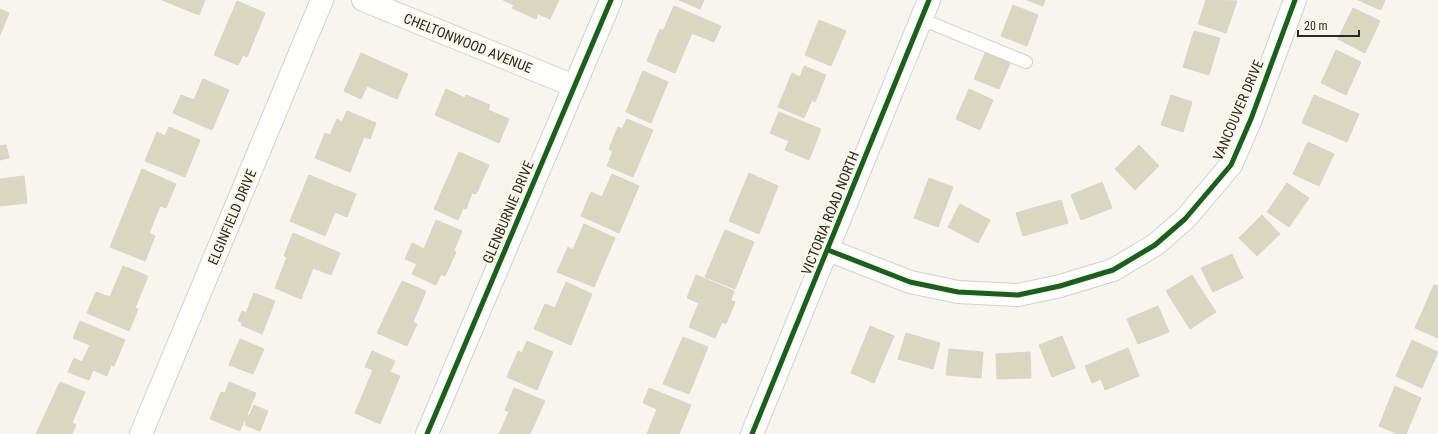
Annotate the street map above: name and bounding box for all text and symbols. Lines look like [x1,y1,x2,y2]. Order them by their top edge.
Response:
street label: CHELTONWOOD AVENUE [401,10,535,76]
scale bar [1298,12,1359,38]
text: 20 m [1304,19,1328,33]
street label: VANCOUVER DRIVE [1210,57,1266,163]
street label: VICTORIA ROAD NORTH [798,149,862,277]
street label: GLENBURNIE DRIVE [479,158,537,266]
street label: ELGINFIELD DRIVE [205,167,259,267]

